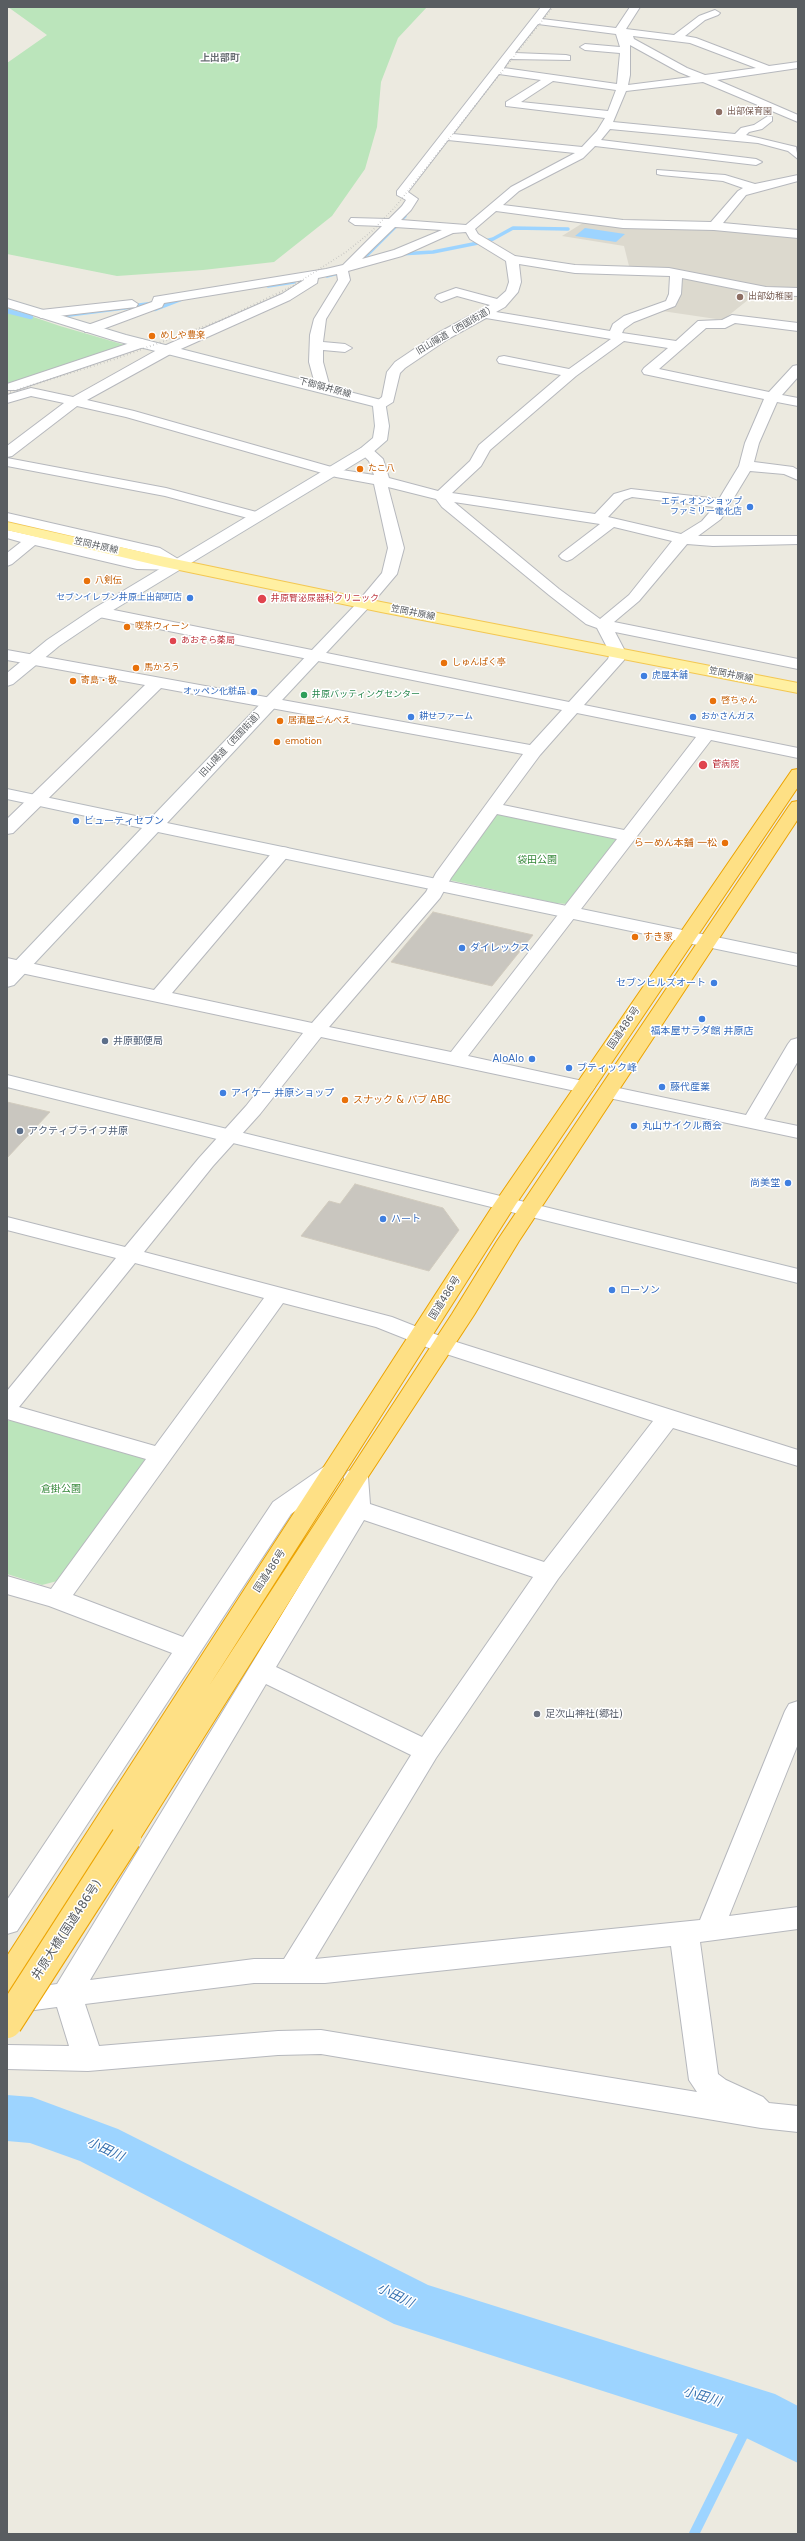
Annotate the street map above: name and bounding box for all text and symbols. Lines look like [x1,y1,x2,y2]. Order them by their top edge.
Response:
district label: 上出部町 [200,52,240,64]
marker: 出部保育園 [714,107,724,117]
place label: 出部保育園 [727,107,772,117]
marker: 出部幼稚園 [735,292,745,302]
place label: 出部幼稚園 [748,292,793,302]
street label: 旧山陽道（西国街道） [414,303,498,357]
marker: めしや豊楽 [147,331,157,341]
place label: めしや豊楽 [160,331,205,341]
street label: 下御領井原線 [298,376,352,400]
marker: たこ八 [355,464,365,474]
place label: たこ八 [368,464,395,474]
place label: エディオンショップ ファミリー電化店 [661,497,742,518]
marker: エディオンショップ ファミリー電化店 [745,502,755,512]
street label: 笠岡井原線 [73,536,119,556]
marker: 八剣伝 [82,576,92,586]
place label: 八剣伝 [95,576,122,586]
place label: セブンイレブン井原上出部町店 [56,593,182,603]
marker: セブンイレブン井原上出部町店 [185,593,195,603]
marker: 井原腎泌尿器科クリニック [256,593,268,605]
place label: 井原腎泌尿器科クリニック [271,594,379,604]
street label: 笠岡井原線 [390,603,436,623]
marker: 喫茶ウィーン [122,622,132,632]
place label: 喫茶ウィーン [135,622,189,632]
marker: あおぞら薬局 [168,636,178,646]
place label: あおぞら薬局 [181,636,235,646]
marker: しゅんぱく亭 [439,658,449,668]
place label: しゅんぱく亭 [452,658,506,668]
marker: 馬かろう [131,663,141,673]
place label: 馬かろう [144,663,180,673]
street label: 笠岡井原線 [708,665,754,685]
marker: 虎屋本舗 [639,671,649,681]
place label: 虎屋本舗 [652,671,688,681]
marker: 寄島・敬 [68,676,78,686]
place label: 寄島・敬 [81,676,117,686]
place label: オッペン化粧品 [183,687,246,697]
marker: オッペン化粧品 [249,687,259,697]
marker: 井原バッティングセンター [299,690,309,700]
place label: 井原バッティングセンター [312,690,420,700]
marker: 啓ちゃん [708,696,718,706]
place label: 啓ちゃん [721,696,757,706]
street label: 旧山陽道（西国街道） [197,706,267,780]
marker: 耕せファーム [406,712,416,722]
place label: 耕せファーム [419,712,473,722]
marker: おかさんガス [688,712,698,722]
place label: おかさんガス [701,712,755,722]
marker: 居酒屋ごんべえ [275,716,285,726]
place label: 居酒屋ごんべえ [288,716,351,726]
marker: emotion [272,737,282,747]
place label: emotion [285,737,322,747]
marker: 菅病院 [697,759,709,771]
place label: 菅病院 [712,760,739,770]
place label: ビューティセブン [84,815,164,827]
marker: ビューティセブン [71,816,81,826]
place label: らーめん本舗 一松 [634,837,717,849]
marker: らーめん本舗 一松 [720,838,730,848]
park label: 袋田公園 [517,854,557,866]
place label: すき家 [643,931,673,943]
marker: すき家 [630,932,640,942]
place label: ダイレックス [470,942,530,954]
marker: ダイレックス [457,943,467,953]
place label: セブンヒルズオート [616,977,706,989]
marker: セブンヒルズオート [709,978,719,988]
street label: 国道486号 [605,1004,643,1052]
marker: 福本屋サラダ館 井原店 [697,1014,707,1024]
place label: 福本屋サラダ館 井原店 [650,1025,754,1037]
place label: 井原郵便局 [113,1035,163,1047]
marker: 井原郵便局 [100,1036,110,1046]
place label: AloAlo [493,1053,524,1065]
marker: AloAlo [527,1054,537,1064]
place label: ブティック峰 [577,1062,637,1074]
marker: ブティック峰 [564,1063,574,1073]
place label: 藤代産業 [670,1081,710,1093]
marker: 藤代産業 [657,1082,667,1092]
place label: アイケー 井原ショップ [231,1087,334,1099]
marker: アイケー 井原ショップ [218,1088,228,1098]
place label: スナック & パブ ABC [353,1094,451,1106]
marker: スナック & パブ ABC [340,1095,350,1105]
place label: 丸山サイクル商会 [642,1120,722,1132]
marker: 丸山サイクル商会 [629,1121,639,1131]
place label: アクティブライフ井原 [28,1125,128,1137]
marker: アクティブライフ井原 [15,1126,25,1136]
place label: 尚美堂 [750,1177,780,1189]
marker: 尚美堂 [783,1178,793,1188]
place label: ハート [391,1213,421,1225]
marker: ハート [378,1214,388,1224]
street label: 国道486号 [427,1274,463,1322]
place label: ローソン [620,1284,660,1296]
marker: ローソン [607,1285,617,1295]
park label: 倉掛公園 [41,1483,81,1495]
street label: 国道486号 [252,1547,288,1595]
place label: 足次山神社(郷社) [545,1708,623,1720]
marker: 足次山神社(郷社) [532,1709,542,1719]
street label: 井原大橋(国道486号) [29,1877,105,1983]
water label: 小田川 [84,2135,126,2165]
water label: 小田川 [374,2280,416,2312]
water label: 小田川 [681,2384,723,2410]

